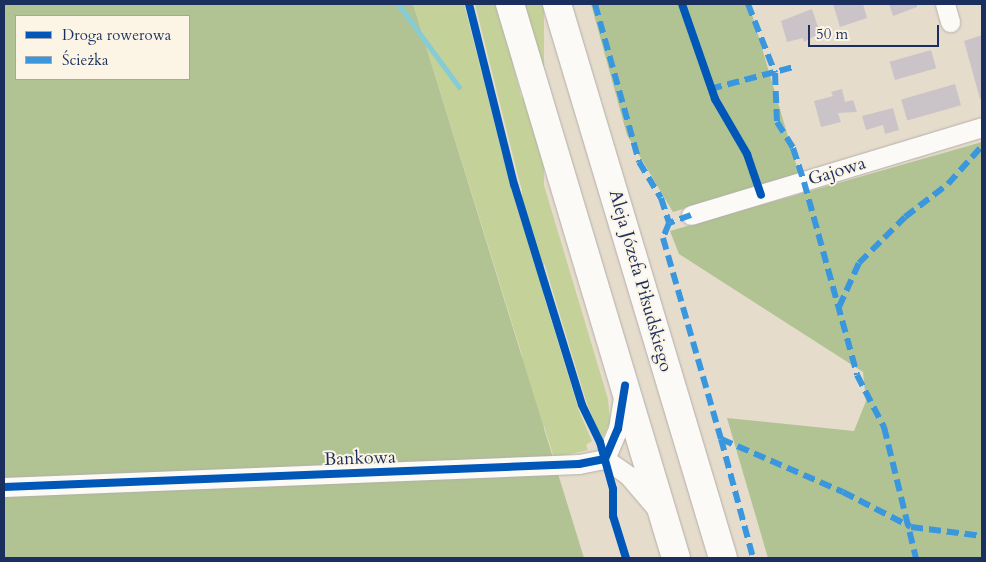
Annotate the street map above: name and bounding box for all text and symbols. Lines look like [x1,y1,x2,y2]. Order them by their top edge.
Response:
legend [15,15,190,80]
scale bar [811,15,942,47]
text: 50 m [816,24,848,44]
text: Droga rowerowa [62,25,171,45]
text: Ścieżka [62,50,109,70]
street label: Gajowa [806,153,868,191]
street label: Aleja Józefa Piłsudskiego [604,188,676,374]
street label: Bankowa [324,447,396,471]

